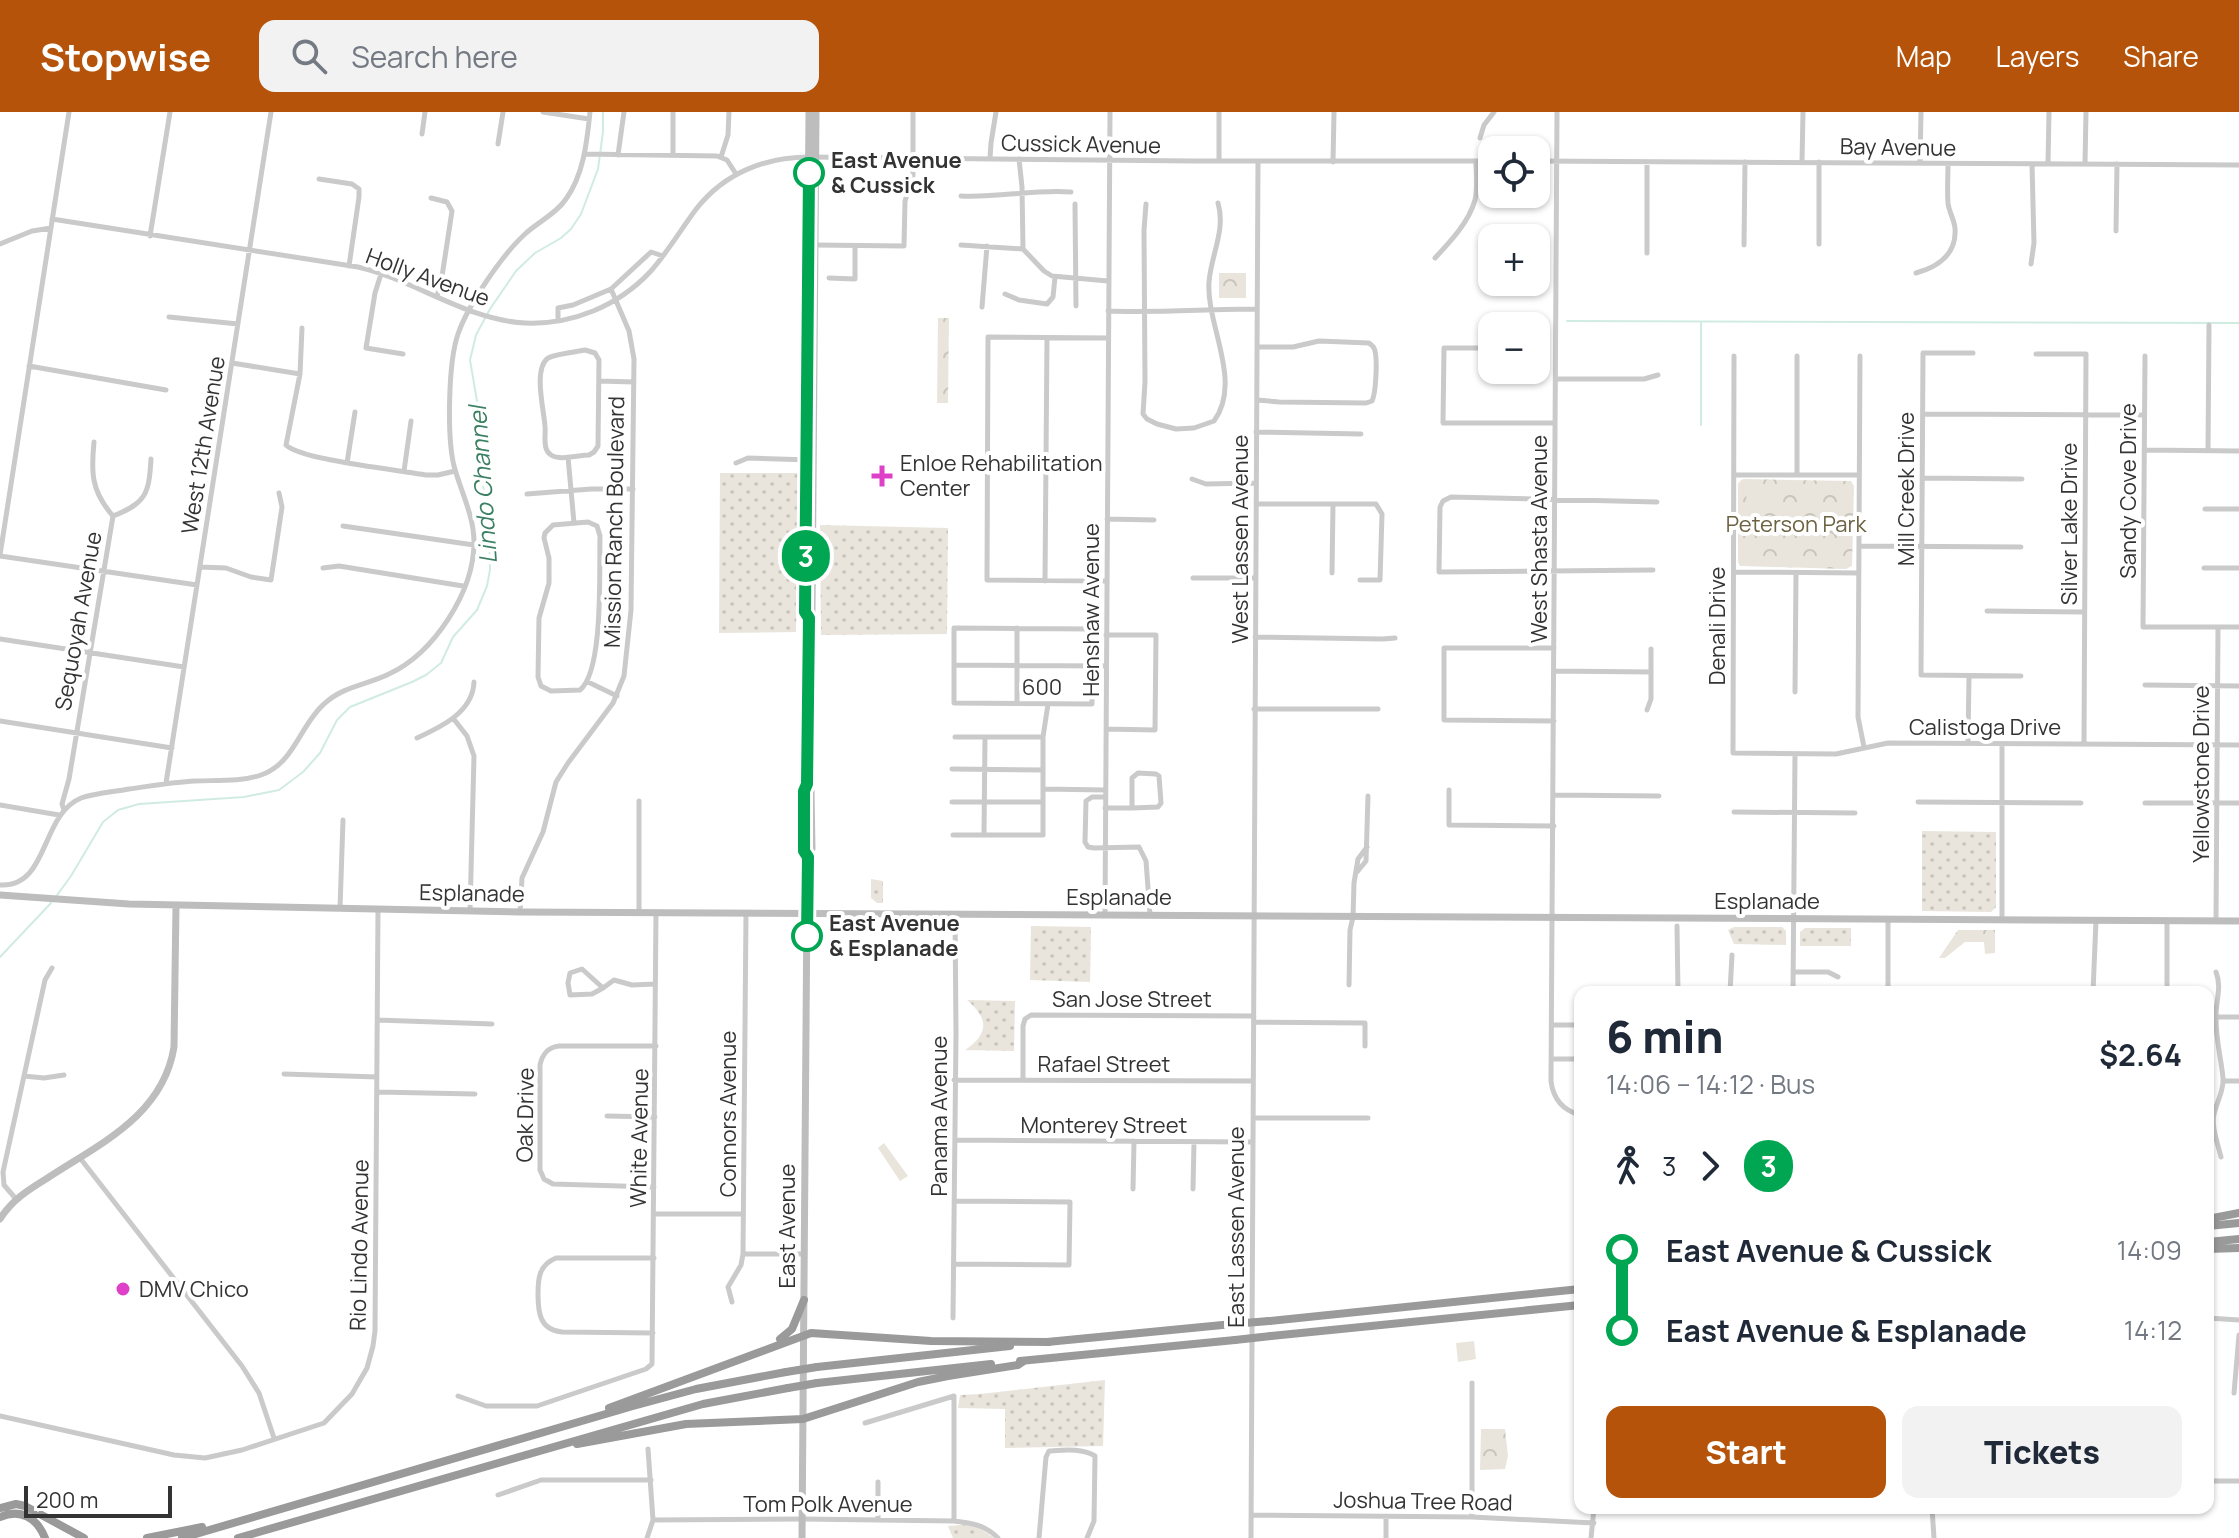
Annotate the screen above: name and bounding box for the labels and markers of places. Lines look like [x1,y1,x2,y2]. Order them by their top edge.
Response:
place label: East Avenue & Cussick [831,145,962,200]
marker: East Avenue & Cussick [794,158,824,188]
place label: Enloe Rehabilitation Center [900,448,1103,503]
marker: Enloe Rehabilitation Center [871,465,893,487]
place label: East Avenue & Esplanade [829,908,960,963]
marker: East Avenue & Esplanade [792,921,822,951]
place label: DMV Chico [139,1274,249,1304]
marker: DMV Chico [114,1280,132,1298]

